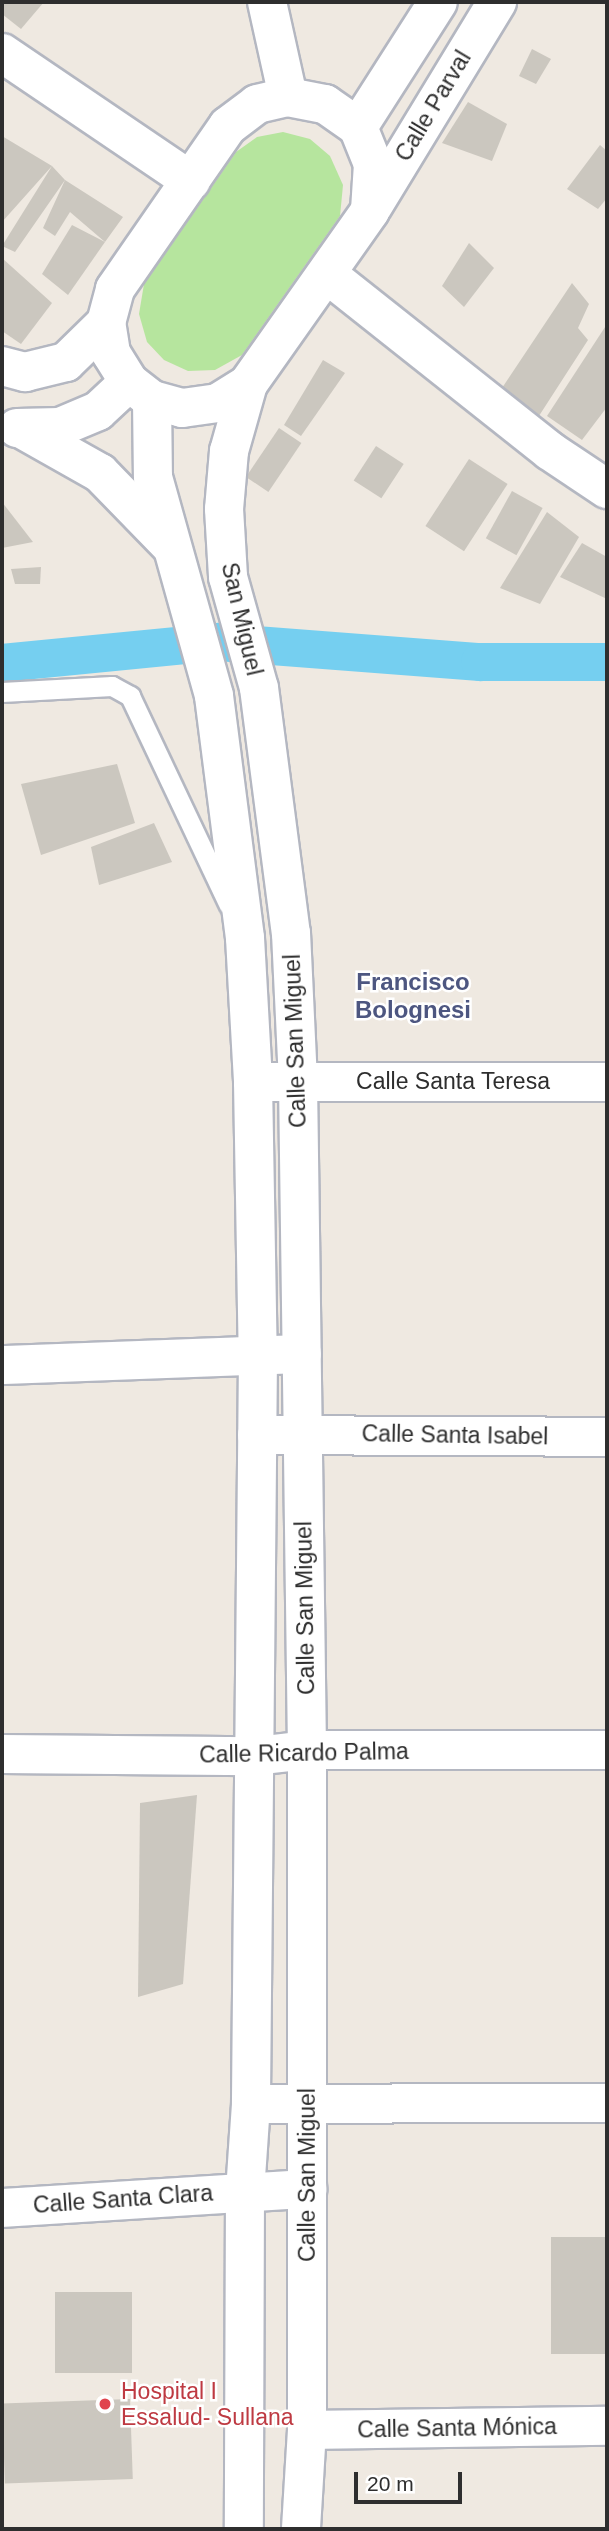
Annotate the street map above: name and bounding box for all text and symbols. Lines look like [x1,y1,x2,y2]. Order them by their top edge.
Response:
street label: Calle Parval [389,46,477,166]
street label: San Miguel [216,560,268,678]
street label: Calle San Miguel [278,954,312,1128]
district label: Francisco Bolognesi [355,968,471,1024]
street label: Calle Santa Teresa [356,1067,550,1095]
street label: Calle Santa Isabel [361,1420,549,1450]
street label: Calle San Miguel [290,1521,320,1695]
street label: Calle Ricardo Palma [199,1737,409,1769]
street label: Calle San Miguel [293,2088,321,2262]
street label: Calle Santa Clara [32,2179,214,2219]
place label: Hospital I Essalud- Sullana [121,2377,294,2431]
marker: Hospital I Essalud- Sullana [95,2394,115,2414]
street label: Calle Santa Mónica [357,2412,557,2444]
scale bar [357,2458,466,2502]
text: 20 m [367,2472,414,2495]

